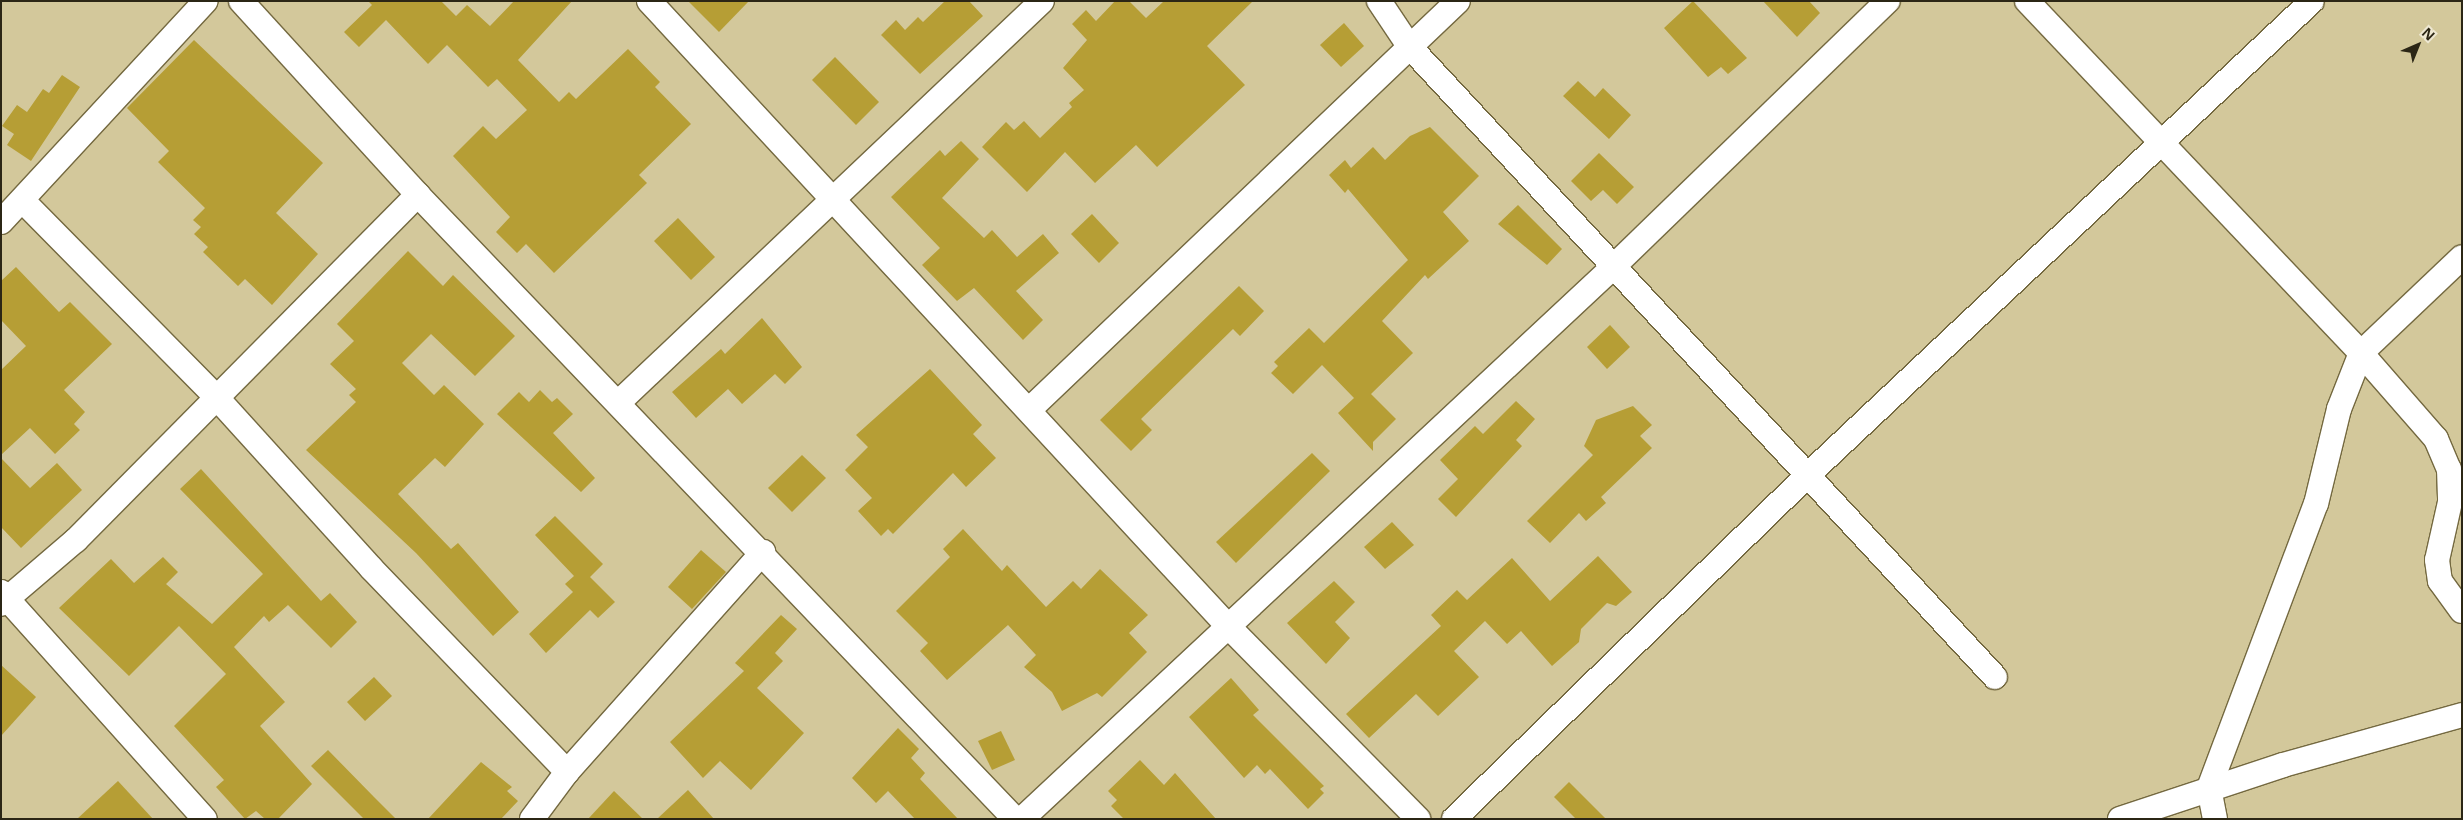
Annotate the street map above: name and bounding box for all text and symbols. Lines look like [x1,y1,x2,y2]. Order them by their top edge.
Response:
north arrow [2393,20,2443,70]
text: N [2418,23,2439,45]

